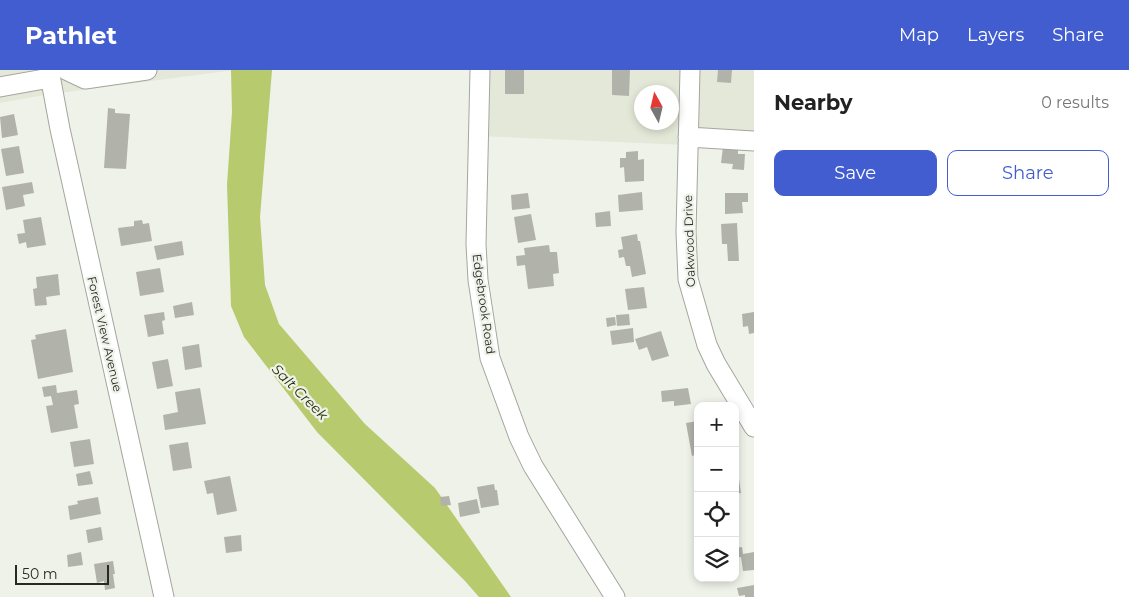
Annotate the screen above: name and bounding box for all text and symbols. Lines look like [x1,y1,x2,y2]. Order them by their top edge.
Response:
text: Pathlet [25,21,117,50]
text: Map [899,24,939,46]
text: Layers [967,24,1024,46]
text: Share [1052,24,1104,46]
north arrow [634,85,679,130]
text: Nearby [774,90,853,115]
text: 0 results [1041,93,1109,112]
button: Save [774,150,937,196]
button: Share [947,150,1109,196]
street label: Oakwood Drive [680,195,698,287]
street label: Edgebrook Road [470,253,498,355]
street label: Forest View Avenue [84,275,126,393]
water label: Salt Creek [268,360,332,424]
map controls [694,402,739,582]
button: + [694,402,739,447]
button: − [694,447,739,492]
button: locate [694,492,739,537]
button: layers [694,537,739,582]
scale bar [15,562,109,585]
text: 50 m [22,565,58,583]

